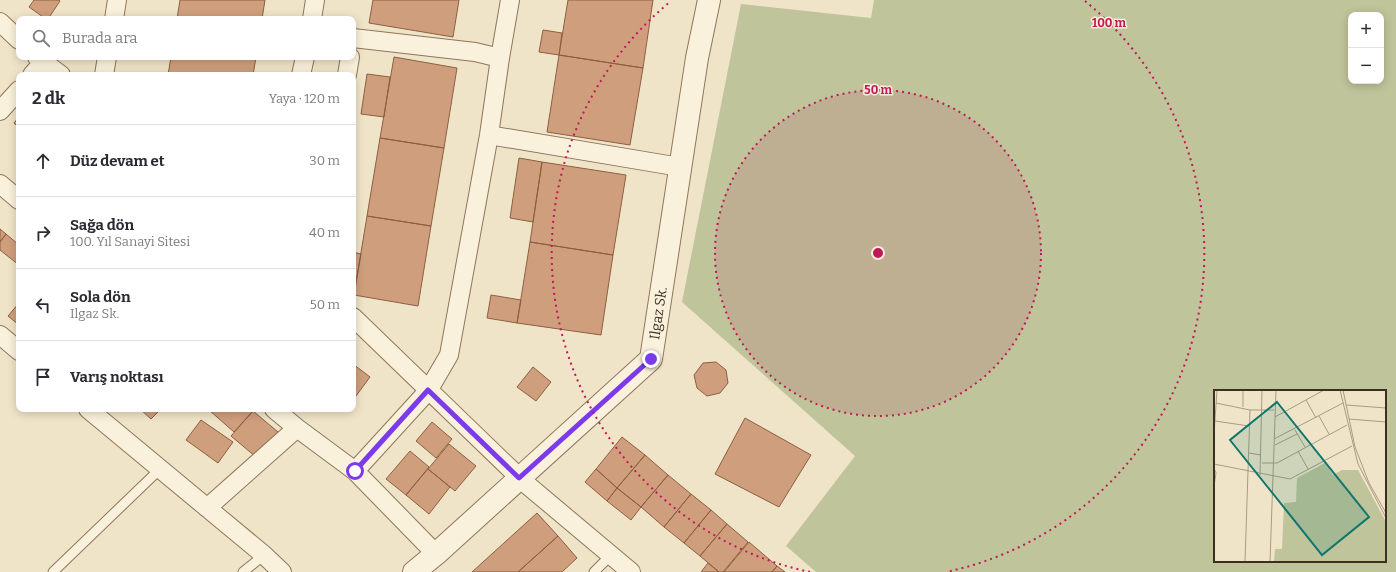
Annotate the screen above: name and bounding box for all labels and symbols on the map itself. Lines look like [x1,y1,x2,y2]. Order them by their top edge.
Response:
text: 100 m [1092,16,1127,30]
text: 50 m [864,83,892,97]
centre of rings [871,246,885,260]
street label: Ilgaz Sk. [646,286,670,341]
route end [642,350,660,368]
inset map [1214,390,1386,562]
route start [346,462,364,480]

